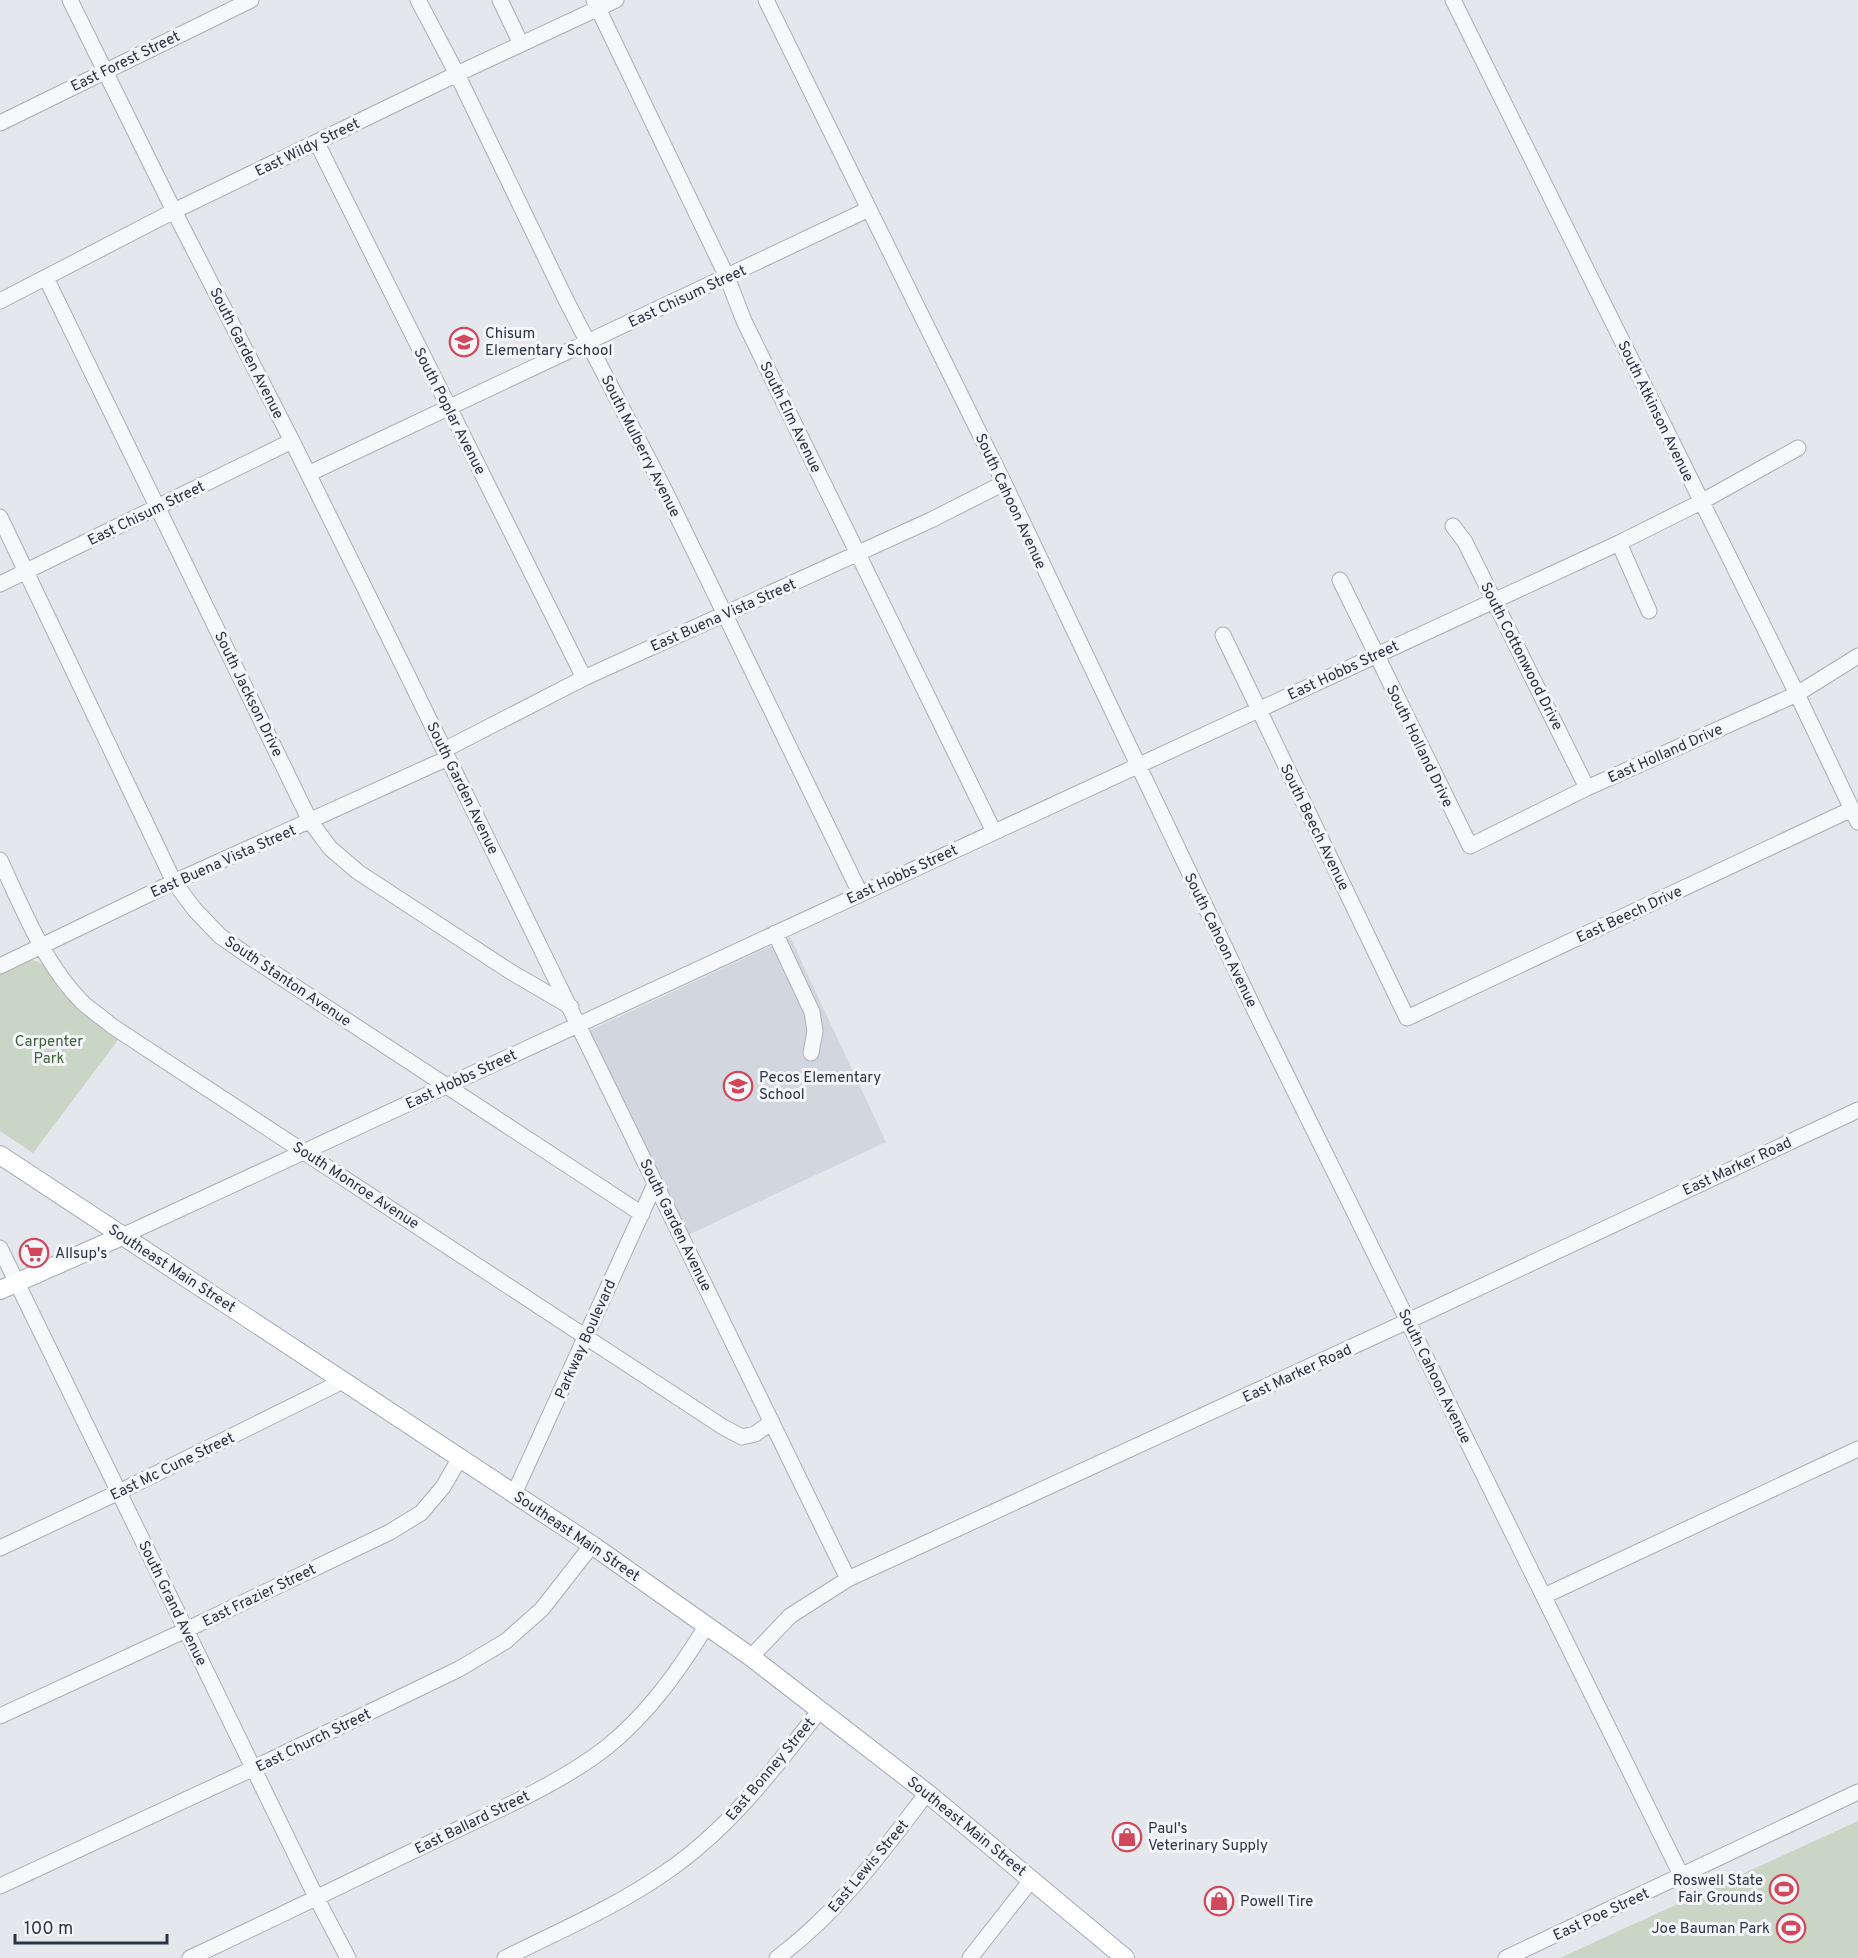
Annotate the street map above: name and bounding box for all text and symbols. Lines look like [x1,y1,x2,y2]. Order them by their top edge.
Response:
street label: East Forest Street [68,28,183,97]
street label: East Wildy Street [252,115,363,182]
street label: East Chisum Street [626,262,750,333]
street label: South Garden Avenue [204,285,287,423]
place label: Chisum Elementary School [485,325,612,361]
school or university icon: Chisum Elementary School [448,326,480,358]
street label: South Atkinson Avenue [1612,338,1697,485]
street label: South Poplar Avenue [408,345,489,478]
street label: South Elm Avenue [754,359,825,476]
street label: South Mulberry Avenue [596,372,684,521]
street label: South Cahoon Avenue [970,431,1049,573]
street label: East Chisum Street [85,478,208,551]
street label: East Buena Vista Street [648,576,799,657]
street label: South Cottonwood Drive [1475,579,1566,734]
street label: South Jackson Drive [209,629,286,760]
street label: East Hobbs Street [1285,637,1402,705]
street label: South Holland Drive [1381,682,1457,811]
street label: South Garden Avenue [421,719,502,858]
street label: East Holland Drive [1605,720,1726,788]
street label: South Beech Avenue [1275,761,1353,894]
street label: East Buena Vista Street [148,822,299,903]
street label: East Hobbs Street [844,841,961,909]
street label: South Cahoon Avenue [1179,870,1261,1011]
street label: East Beech Drive [1574,883,1686,948]
street label: South Stanton Avenue [220,933,354,1032]
park label: Carpenter Park [15,1033,83,1069]
street label: East Hobbs Street [403,1046,520,1114]
place label: Pecos Elementary School [759,1069,881,1105]
school or university icon: Pecos Elementary School [722,1070,754,1102]
street label: East Marker Road [1680,1134,1795,1201]
street label: South Monroe Avenue [288,1138,422,1234]
street label: South Garden Avenue [634,1156,715,1295]
street label: Southeast Main Street [104,1221,238,1318]
supermarket icon: Allsup's [18,1237,50,1269]
place label: Allsup's [55,1245,107,1264]
street label: Parkway Boulevard [552,1277,621,1402]
street label: South Cahoon Avenue [1393,1306,1475,1447]
street label: East Marker Road [1240,1341,1355,1408]
street label: East Mc Cune Street [107,1429,238,1506]
street label: Southeast Main Street [509,1488,643,1587]
street label: South Grand Avenue [133,1538,210,1669]
street label: East Frazier Street [200,1561,319,1632]
street label: East Church Street [253,1705,374,1777]
street label: East Bonney Street [722,1714,820,1825]
street label: Southeast Main Street [903,1773,1030,1881]
street label: East Ballard Street [412,1787,533,1859]
street label: East Lewis Street [825,1817,914,1917]
place label: Paul's Veterinary Supply [1148,1820,1268,1856]
shop icon: Paul's Veterinary Supply [1111,1821,1143,1853]
place label: Roswell State Fair Grounds [1673,1872,1763,1908]
sports icon: Roswell State Fair Grounds [1768,1873,1800,1905]
shop icon: Powell Tire [1203,1885,1235,1917]
street label: East Poe Street [1551,1885,1653,1946]
place label: Powell Tire [1240,1893,1313,1912]
scale bar [15,1907,166,1945]
sports icon: Joe Bauman Park [1775,1912,1807,1944]
text: 100 m [24,1918,73,1941]
place label: Joe Bauman Park [1651,1920,1770,1939]

